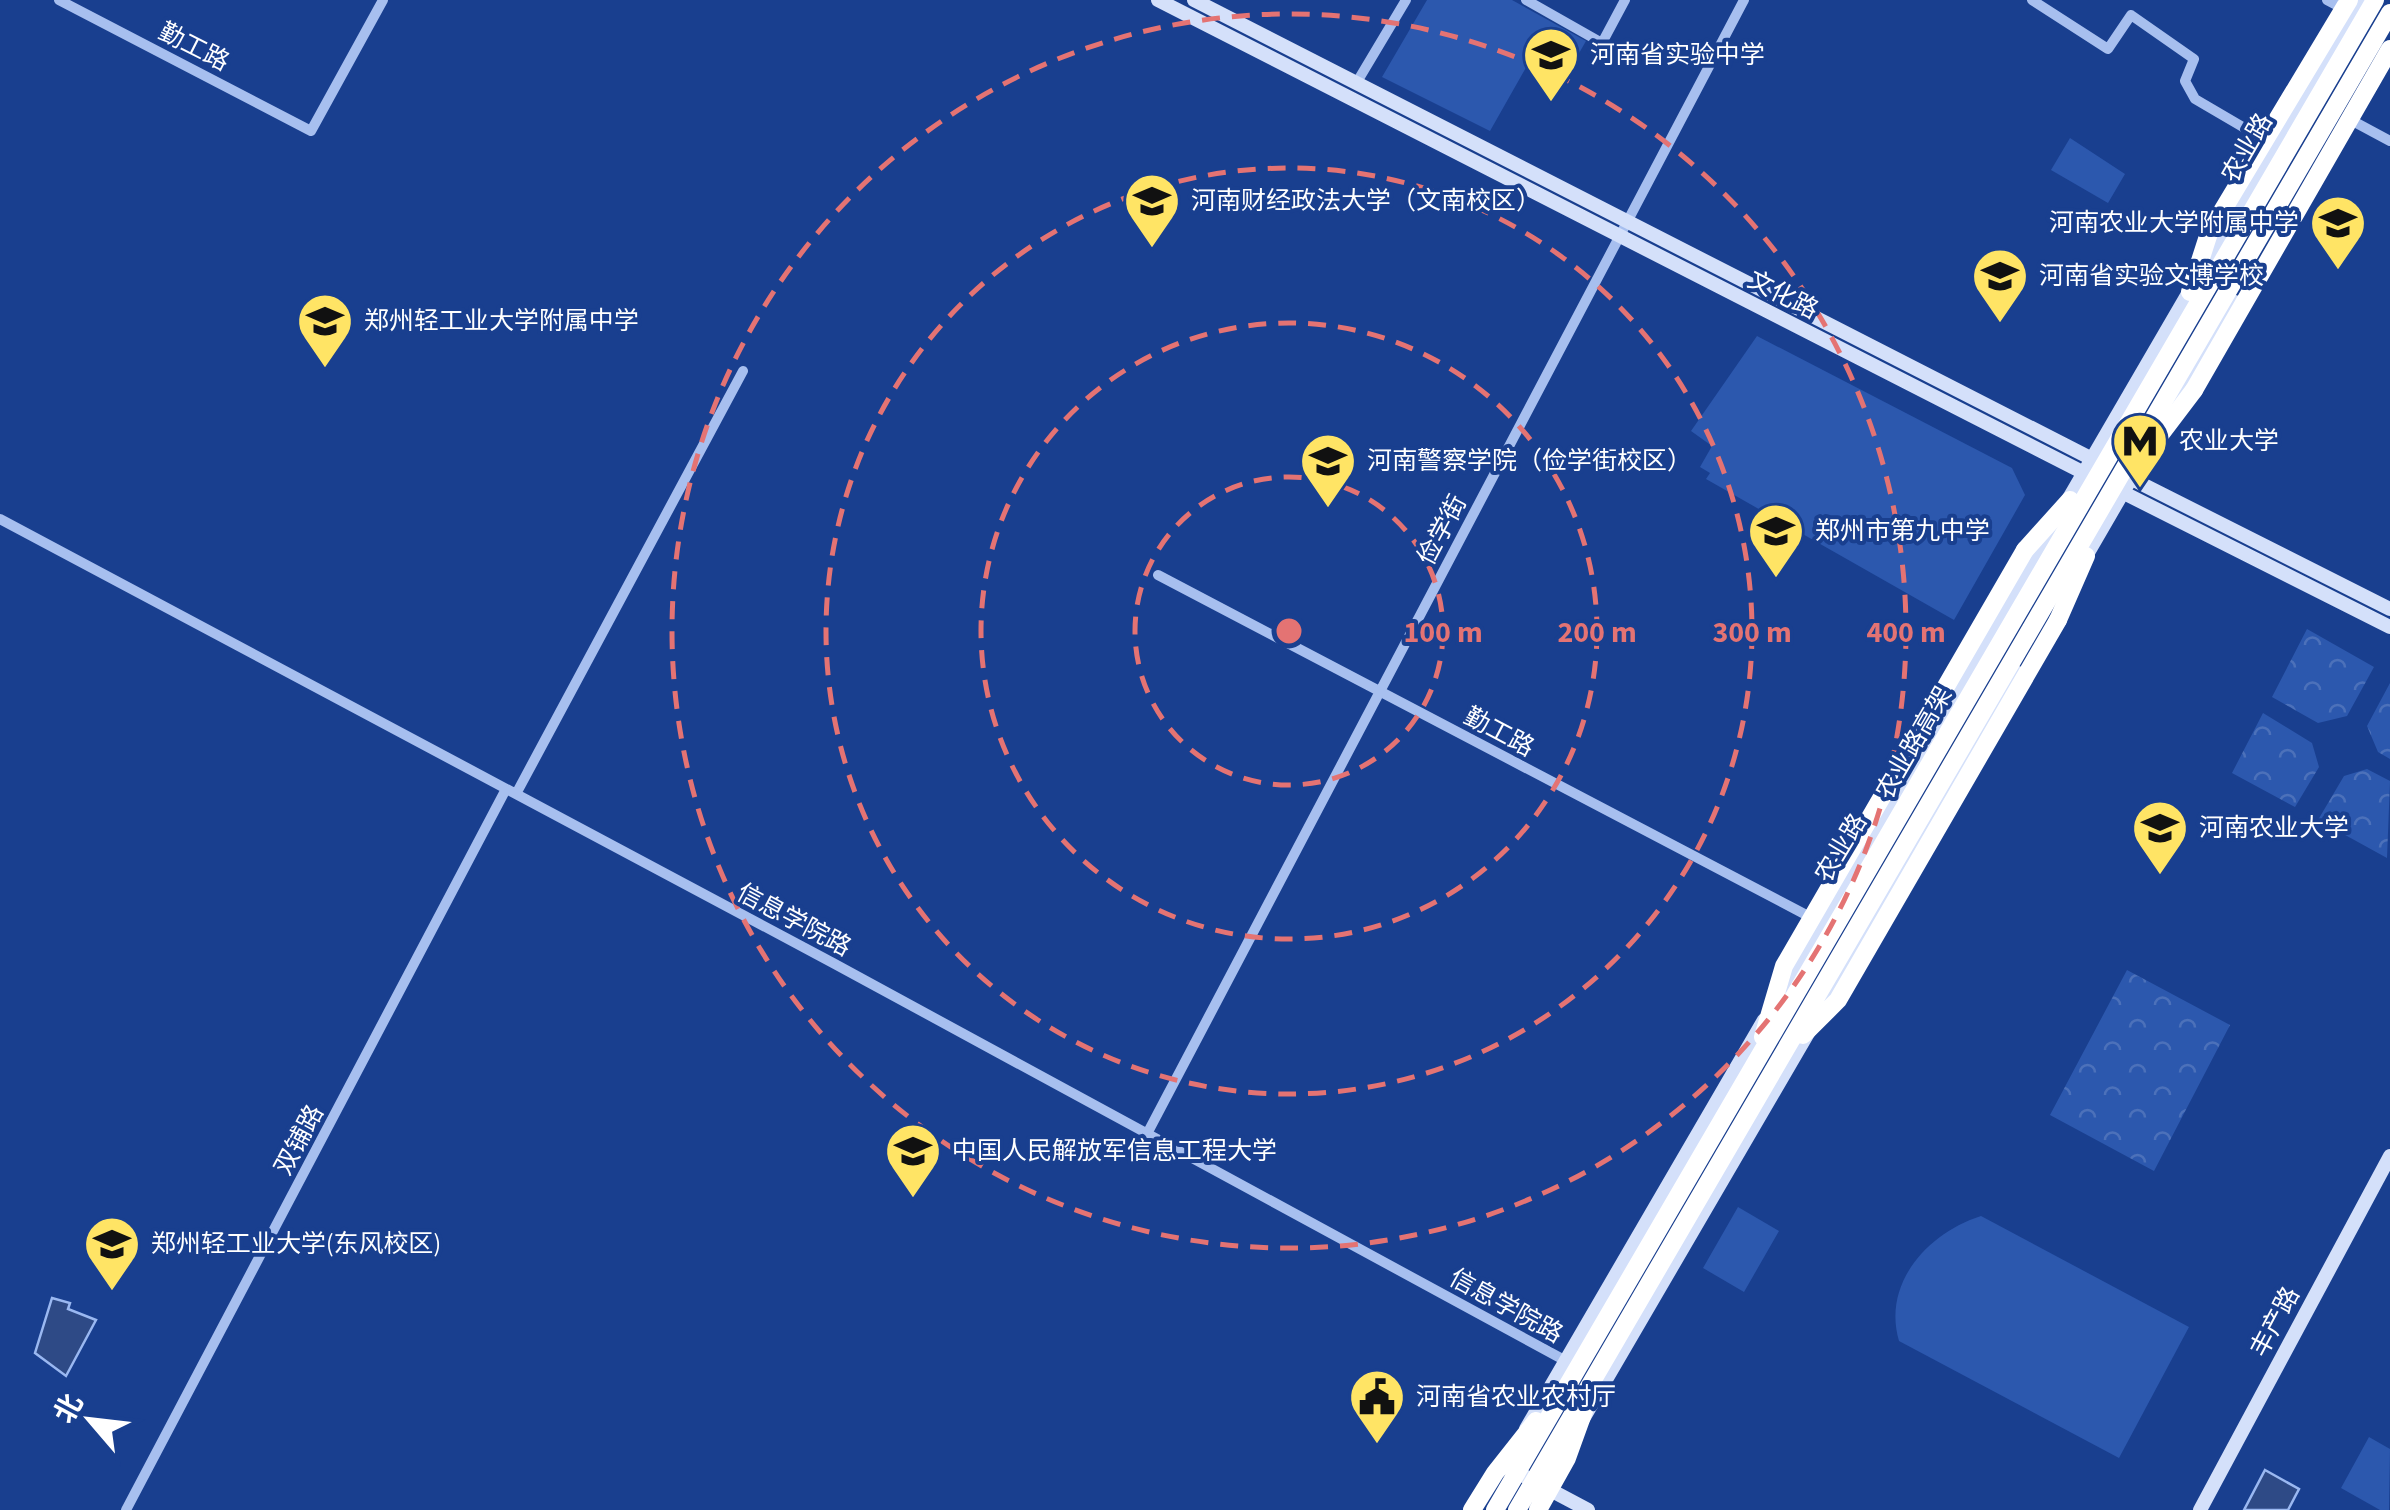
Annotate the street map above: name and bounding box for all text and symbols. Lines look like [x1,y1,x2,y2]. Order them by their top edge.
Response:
street label: 勤工路 [152,14,236,80]
school or university icon: 河南省实验中学 [1521,25,1581,104]
place label: 河南省实验中学 [1590,37,1765,73]
street label: 农业路 [2213,107,2281,189]
school or university icon: 河南财经政法大学（文南校区） [1122,171,1182,250]
place label: 河南财经政法大学（文南校区） [1191,183,1541,219]
school or university icon: 河南农业大学附属中学 [2308,193,2368,272]
place label: 河南农业大学附属中学 [2049,205,2299,241]
school or university icon: 河南省实验文博学校 [1970,246,2030,325]
place label: 河南省实验文博学校 [2039,258,2264,294]
street label: 文化路 [1741,262,1825,328]
school or university icon: 郑州轻工业大学附属中学 [295,291,355,370]
place label: 郑州轻工业大学附属中学 [364,303,639,339]
metro station icon: 农业大学 [2110,411,2170,490]
place label: 农业大学 [2179,423,2279,459]
school or university icon: 河南警察学院（俭学街校区） [1298,431,1358,510]
place label: 河南警察学院（俭学街校区） [1367,443,1692,479]
street label: 俭学街 [1408,488,1476,572]
school or university icon: 郑州市第九中学 [1746,501,1806,580]
place label: 郑州市第九中学 [1815,513,1990,549]
text: 100 m [1403,611,1483,654]
text: 200 m [1557,611,1637,654]
text: 300 m [1712,611,1792,654]
text: 400 m [1866,611,1946,654]
centre of rings [1271,613,1307,649]
street label: 农业路高架 [1867,680,1961,806]
street label: 勤工路 [1457,698,1541,766]
school or university icon: 河南农业大学 [2130,798,2190,877]
street label: 农业路 [1806,807,1876,889]
place label: 河南农业大学 [2199,810,2349,846]
street label: 信息学院路 [730,875,858,965]
street label: 双铺路 [265,1098,333,1182]
school or university icon: 中国人民解放军信息工程大学 [883,1121,943,1200]
place label: 中国人民解放军信息工程大学 [952,1133,1277,1169]
school or university icon: 郑州轻工业大学(东风校区) [82,1214,142,1293]
place label: 郑州轻工业大学(东风校区) [151,1226,441,1262]
street label: 信息学院路 [1443,1260,1569,1352]
street label: 丰产路 [2241,1280,2309,1364]
public building icon: 河南省农业农村厅 [1347,1367,1407,1446]
north arrow [40,1370,140,1470]
place label: 河南省农业农村厅 [1416,1379,1616,1415]
text: 北 [45,1387,93,1430]

